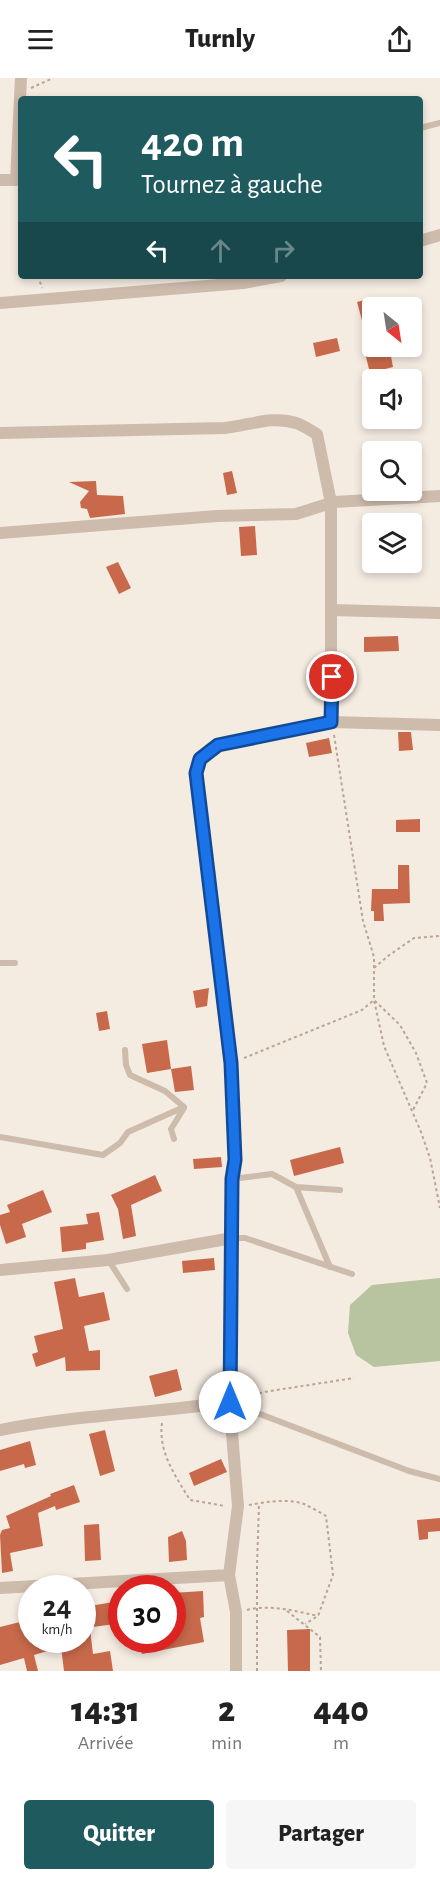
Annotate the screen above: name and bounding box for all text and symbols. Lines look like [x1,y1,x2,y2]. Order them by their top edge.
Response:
icon: menu [24,23,57,56]
icon: share [383,23,416,56]
text: Turnly [185,25,255,52]
icon: left [42,120,120,198]
text: 420 m [141,122,244,164]
text: Tournez à gauche [141,171,323,198]
icon: left [141,234,174,267]
icon: ahead [204,234,237,267]
icon: right [267,234,300,267]
north arrow [362,297,422,357]
map controls [362,297,422,573]
button: sound [362,369,422,429]
button: search [362,441,422,501]
button: layers [362,513,422,573]
pin [306,651,357,702]
icon: arrive [315,660,348,693]
position arrow [198,1370,262,1434]
speed limit sign: 30 [108,1575,186,1653]
text: 24 [42,1592,72,1622]
text: km/h [42,1622,72,1637]
text: 14:31 [71,1692,140,1728]
text: 2 [218,1692,235,1728]
text: 440 [313,1692,369,1728]
text: Arrivée [78,1733,133,1753]
text: min [211,1733,242,1753]
text: m [333,1733,349,1753]
button: Quitter [24,1800,214,1869]
button: Partager [226,1800,416,1869]

